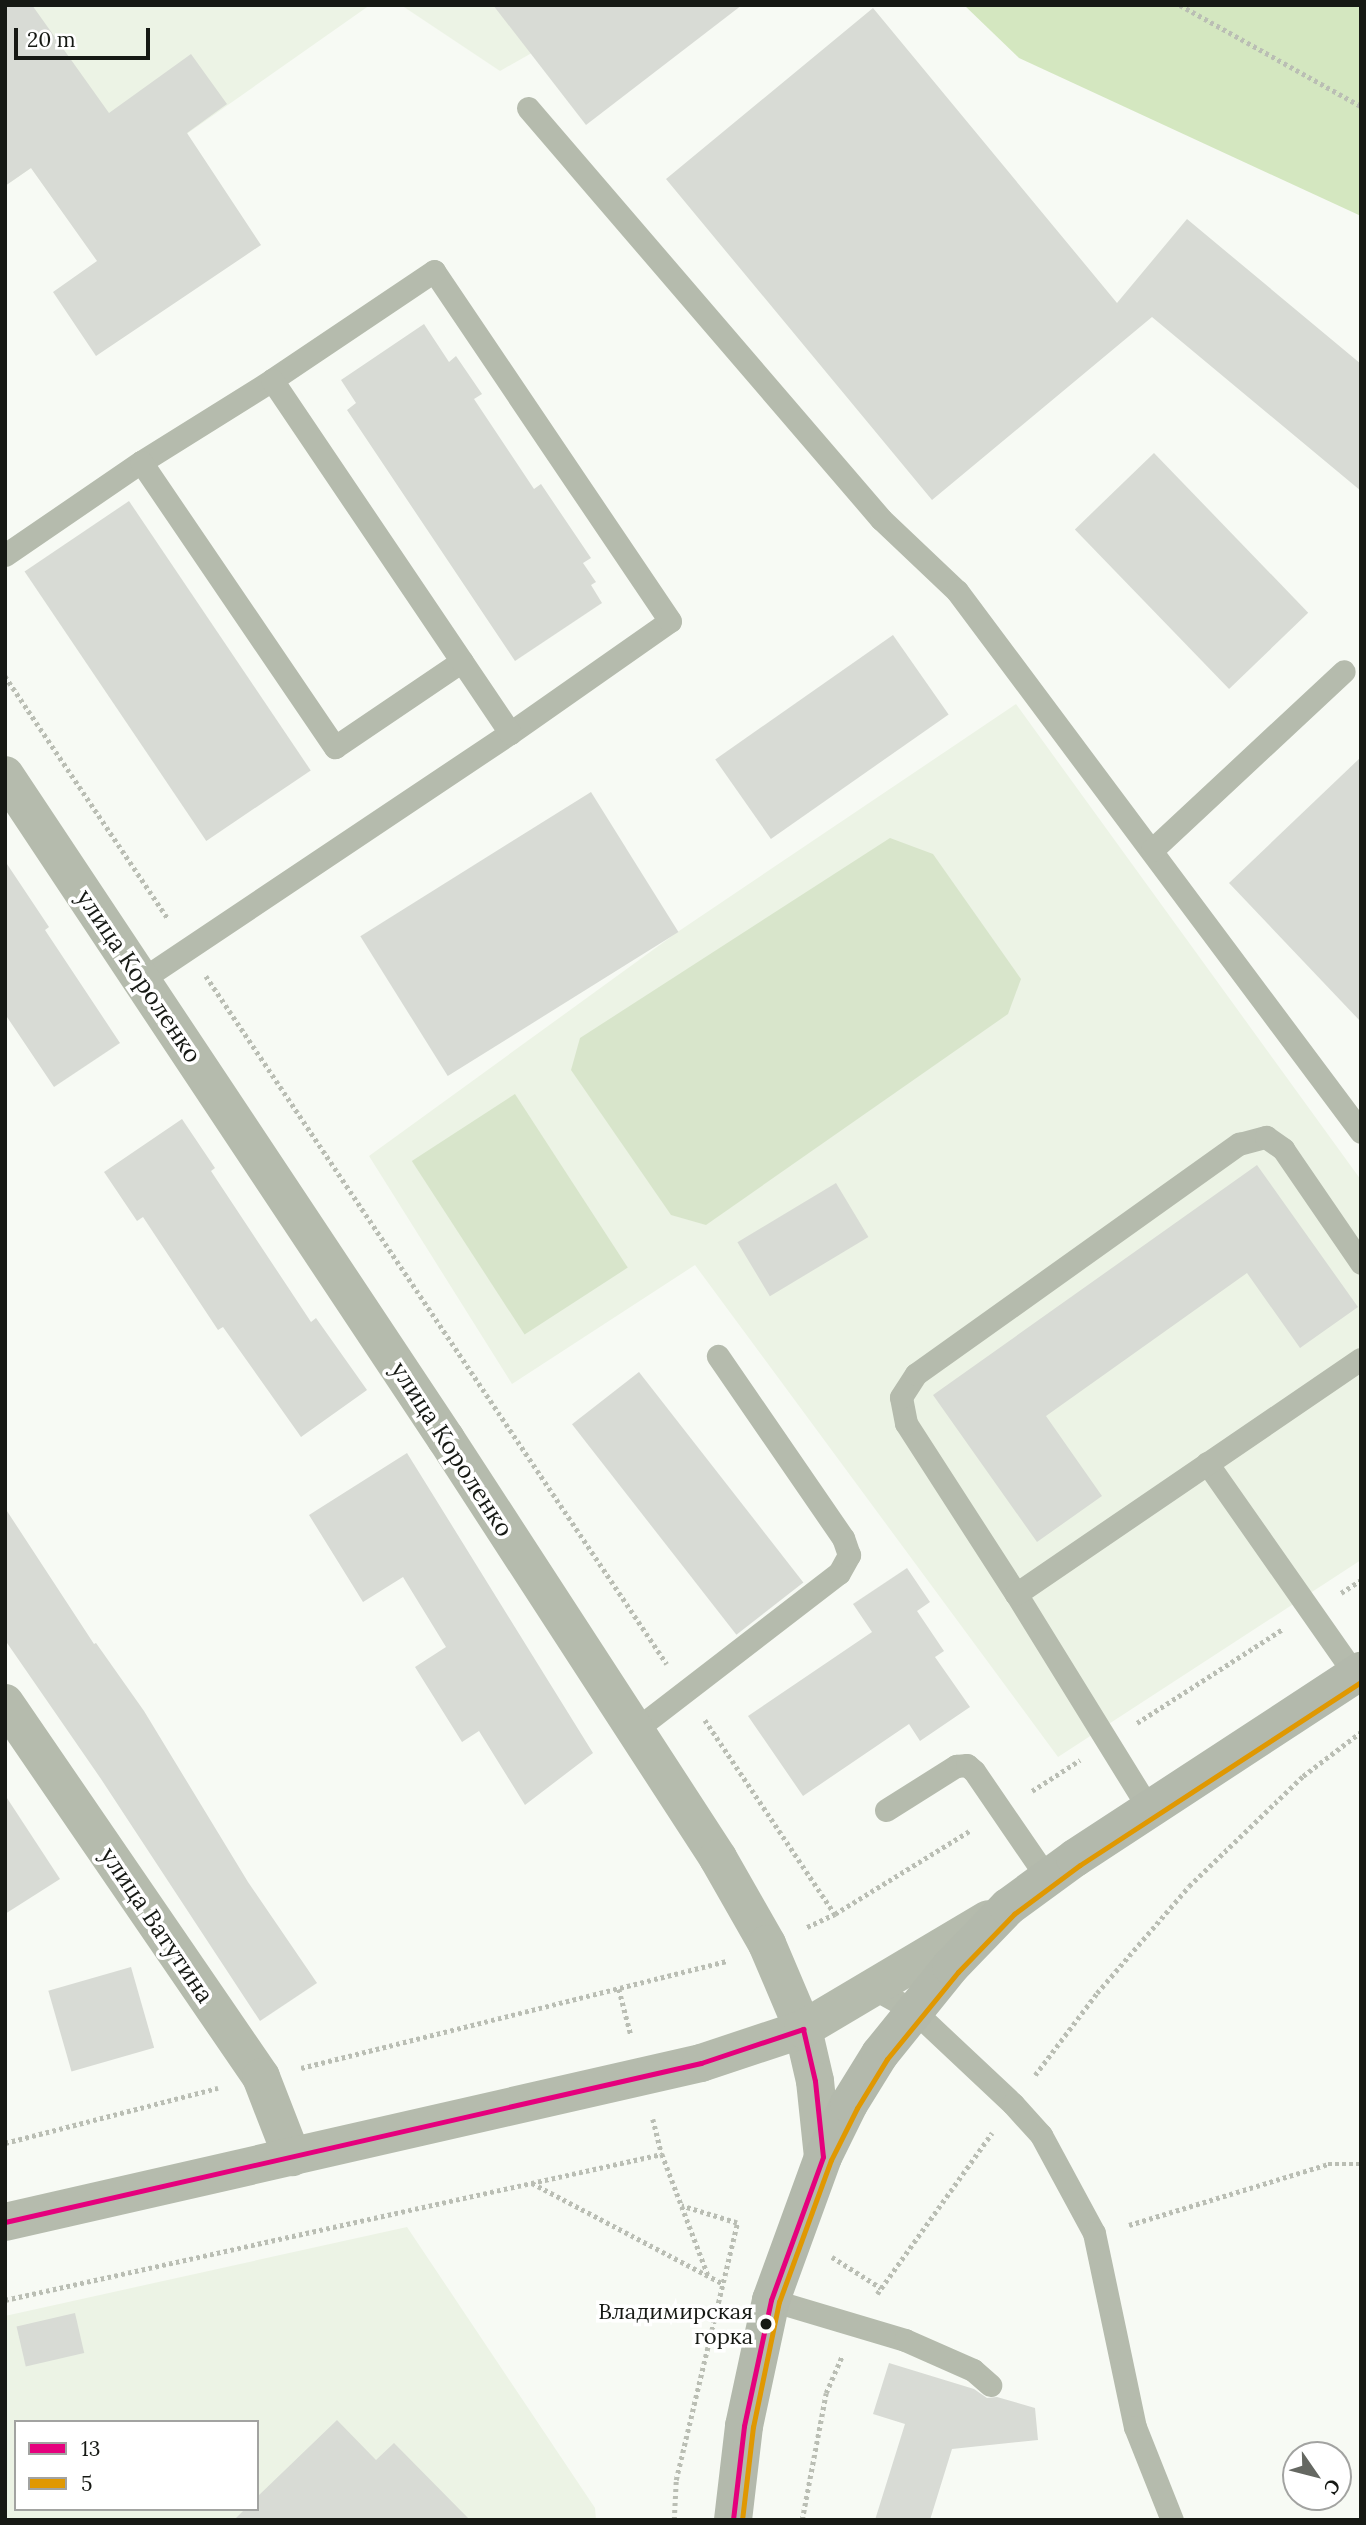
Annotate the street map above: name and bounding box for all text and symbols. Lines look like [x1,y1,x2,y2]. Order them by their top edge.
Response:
scale bar [18,14,154,58]
text: 20 m [27,26,76,53]
street label: улица Короленко [70,884,208,1068]
street label: улица Короленко [385,1356,519,1542]
street label: улица Ватутина [94,1842,220,2008]
place label: Владимирская горка [598,2298,753,2350]
marker: Владимирская горка [759,2317,773,2331]
legend [14,2420,259,2511]
text: 13 [81,2435,100,2462]
north arrow [1282,2441,1352,2511]
text: 5 [81,2470,92,2497]
text: С [1319,2475,1346,2499]

